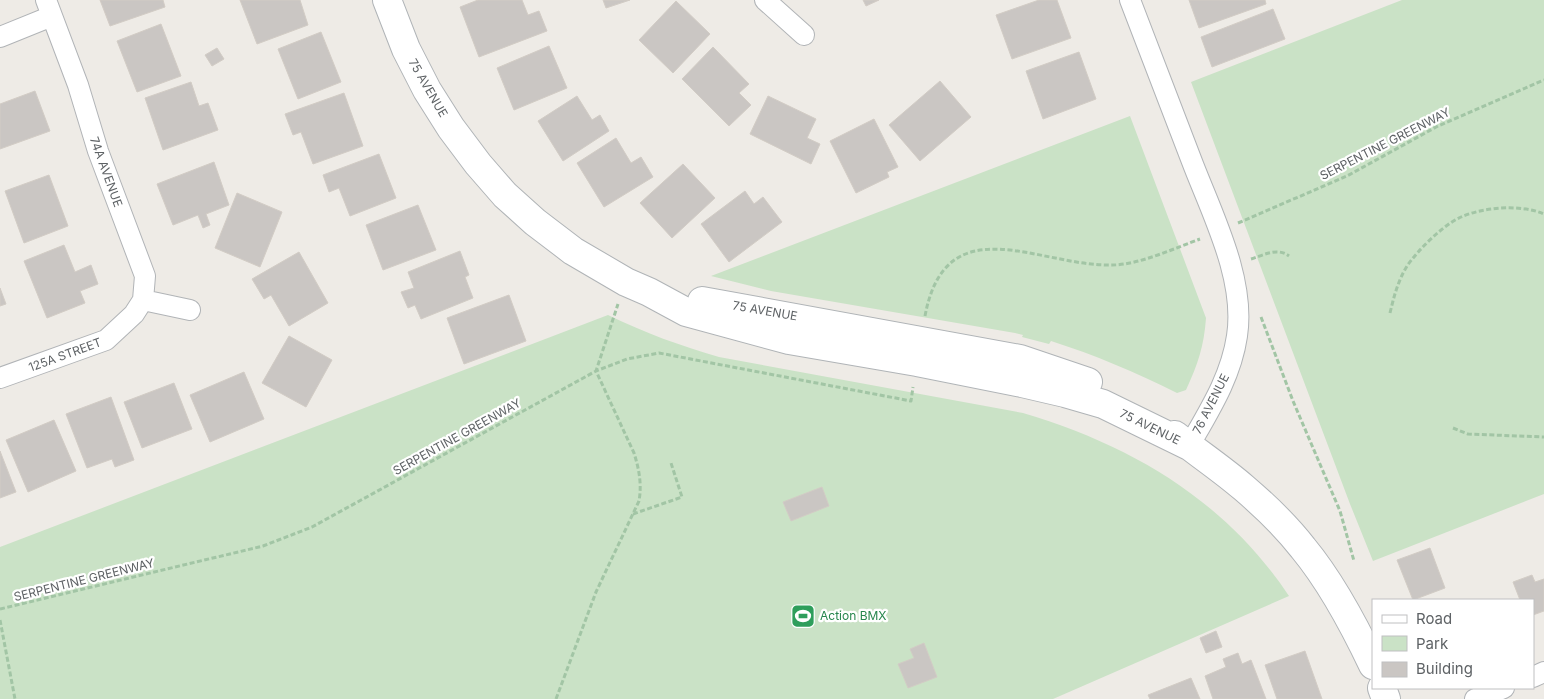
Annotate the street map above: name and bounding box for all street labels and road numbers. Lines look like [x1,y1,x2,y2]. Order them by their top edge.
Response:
street label: 75 AVENUE [406,56,451,120]
street label: SERPENTINE GREENWAY [1317,104,1452,183]
street label: 74A AVENUE [87,135,126,209]
street label: 75 AVENUE [732,297,799,324]
street label: 125A STREET [26,334,104,375]
street label: 76 AVENUE [1189,371,1232,436]
street label: SERPENTINE GREENWAY [390,395,523,478]
street label: 75 AVENUE [1118,405,1183,448]
street label: SERPENTINE GREENWAY [12,555,156,604]

